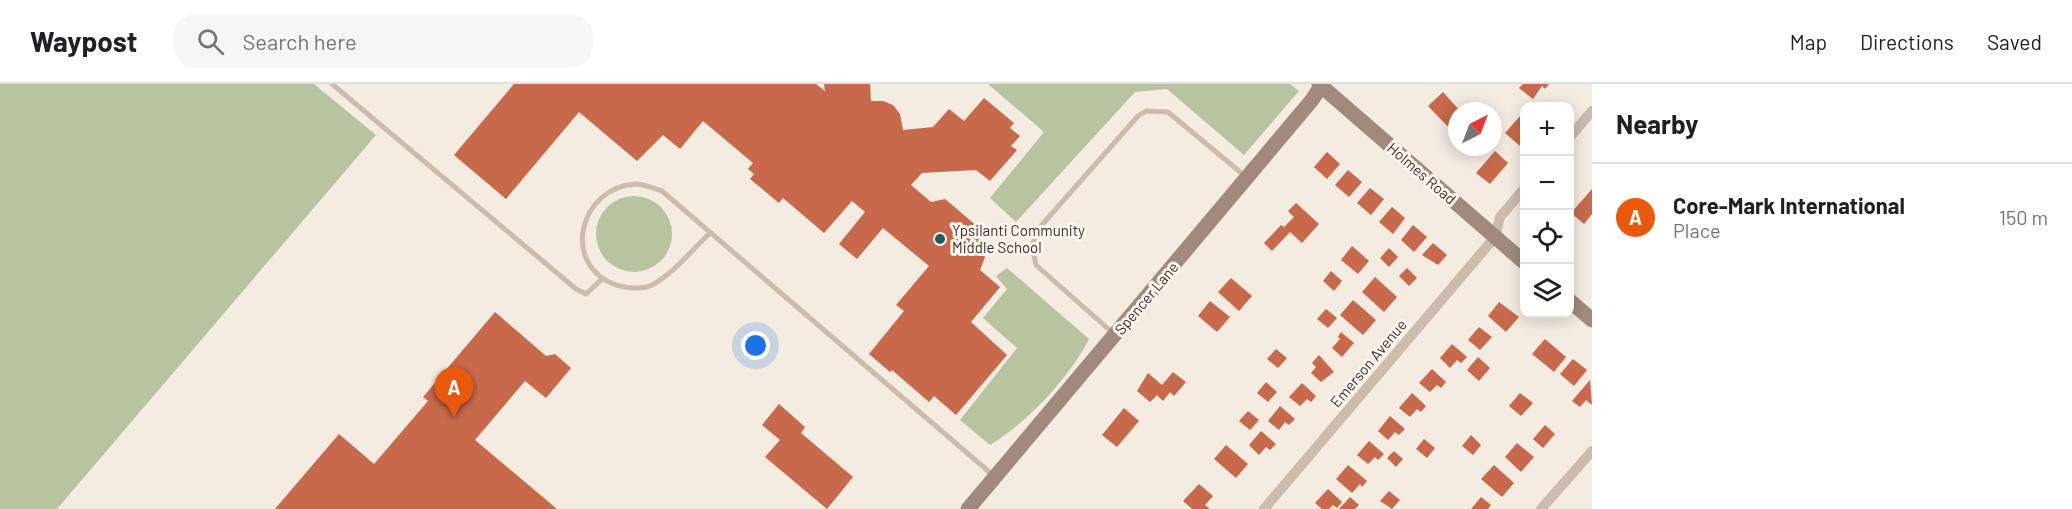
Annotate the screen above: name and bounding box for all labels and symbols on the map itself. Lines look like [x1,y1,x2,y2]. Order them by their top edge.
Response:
north arrow [1448,102,1502,156]
street label: Holmes Road [1384,138,1460,208]
place label: Ypsilanti Community Middle School [952,221,1085,256]
marker: Ypsilanti Community Middle School [933,232,947,246]
street label: Spencer Lane [1110,258,1182,338]
street label: Emerson Avenue [1326,315,1410,411]
your location [741,331,770,360]
pin: A [434,368,474,417]

